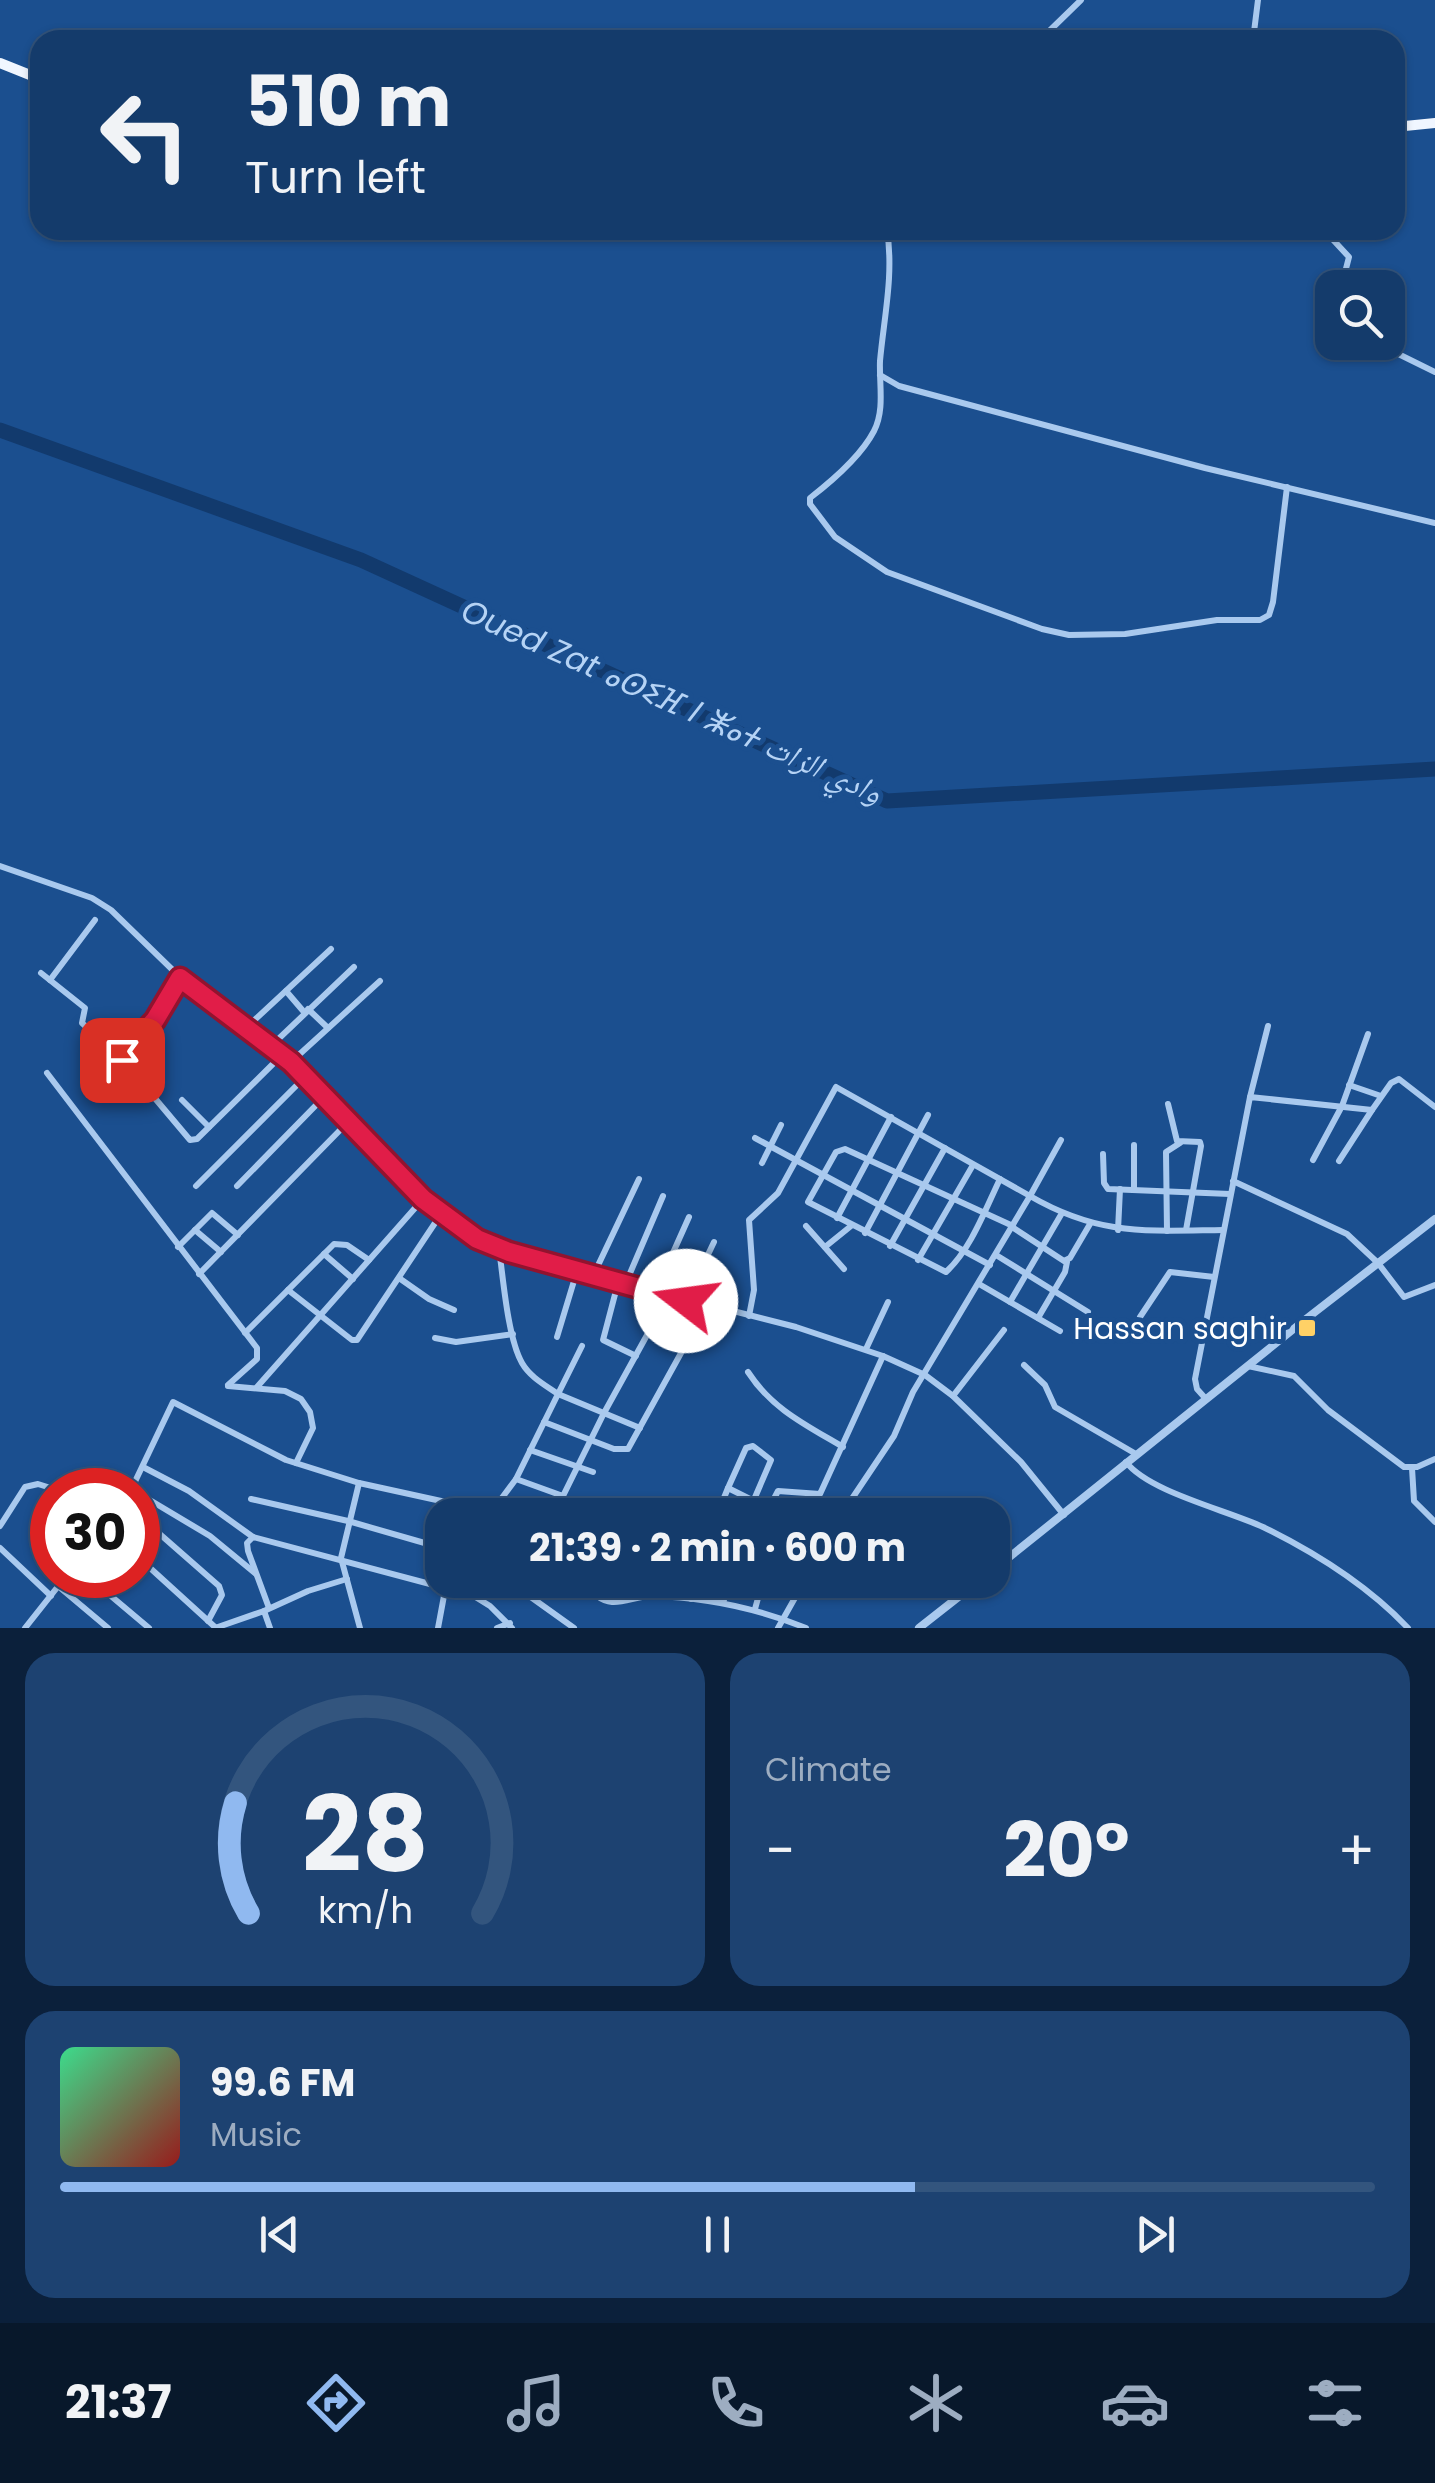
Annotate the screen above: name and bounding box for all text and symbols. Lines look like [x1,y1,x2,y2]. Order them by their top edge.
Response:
text: 510 m [245,52,451,151]
icon: left [80,70,210,200]
text: Turn left [245,146,426,209]
map controls [1315,270,1405,360]
button: search [1315,270,1405,360]
water label: Oued Zat ⴰⵙⵉⴼ ⵏ ⵥⴰⵜ وادي الزات [453,588,890,817]
pin [80,1018,165,1103]
icon: arrive [95,1033,150,1088]
position arrow [634,1249,738,1353]
place label: Hassan saghir [1073,1307,1287,1350]
marker: Hassan saghir [1296,1317,1318,1339]
speed limit sign: 30 [30,1468,160,1598]
text: 21:39 · 2 min · 600 m [529,1521,906,1574]
text: Climate [765,1747,892,1792]
text: 28 [302,1762,428,1907]
text: 20° [1003,1798,1130,1903]
text: − [765,1812,795,1889]
text: + [1337,1812,1375,1889]
text: km/h [317,1885,413,1936]
text: 99.6 FM [210,2056,355,2109]
text: Music [210,2112,302,2157]
icon: previous [252,2207,307,2262]
icon: pause [690,2207,745,2262]
icon: next [1128,2207,1183,2262]
icon: directions [301,2368,371,2438]
icon: music [501,2368,571,2438]
icon: phone [701,2368,771,2438]
icon: climate [901,2368,971,2438]
icon: car [1100,2368,1170,2438]
icon: filters [1300,2368,1370,2438]
text: 21:37 [65,2371,172,2434]

